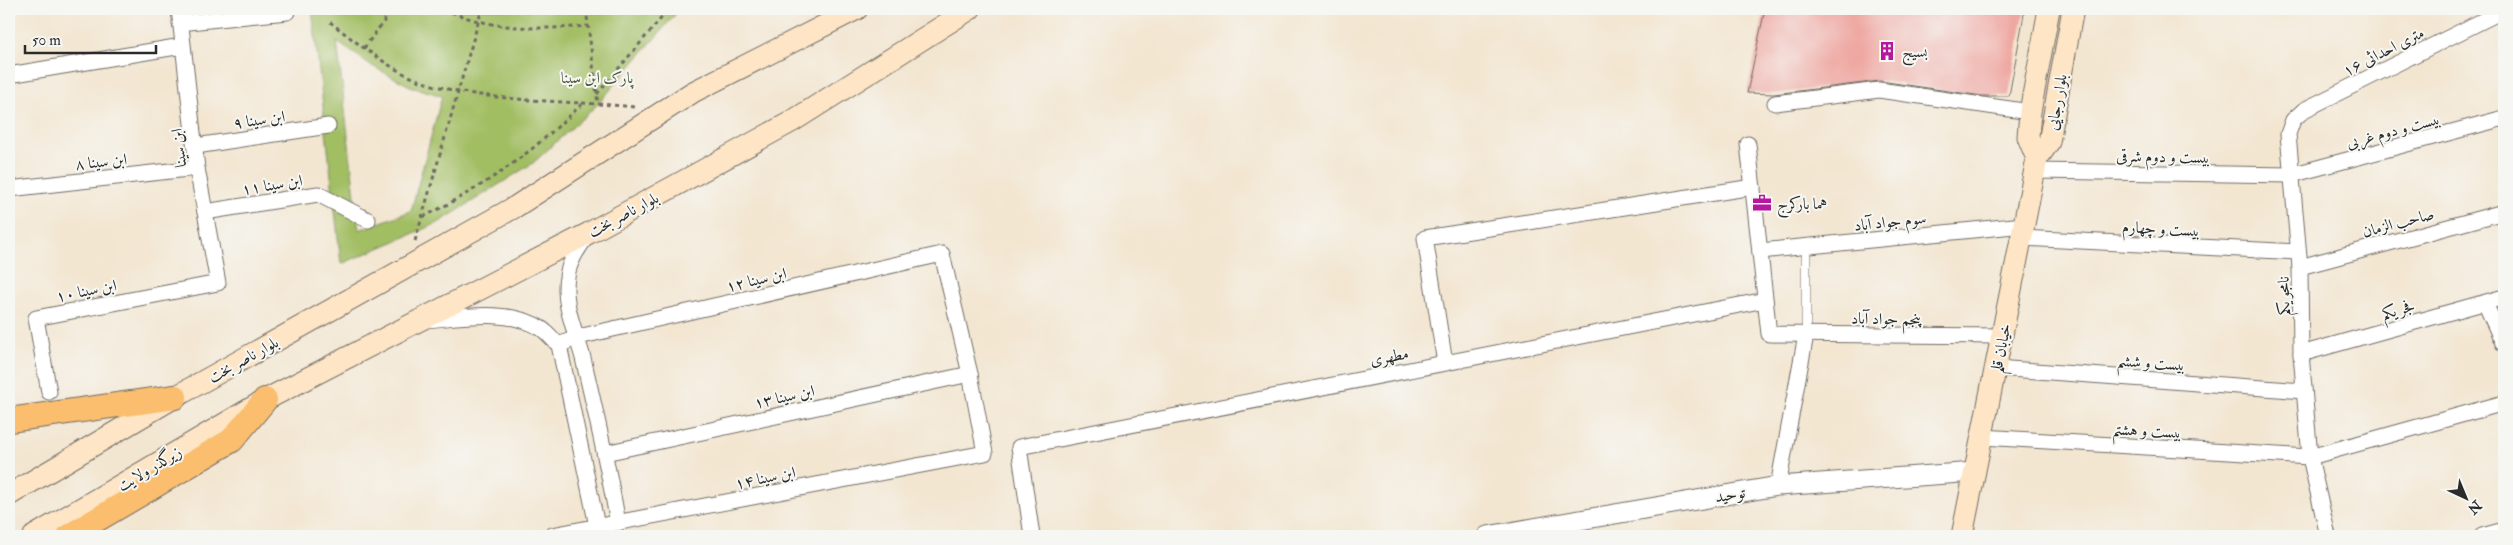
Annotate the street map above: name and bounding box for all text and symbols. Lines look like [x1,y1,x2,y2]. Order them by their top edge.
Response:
scale bar [25,22,156,54]
street label: ۱۶ متری احداثی [2339,23,2427,81]
text: 50 m [32,31,61,50]
building icon: بسیج [1876,40,1898,62]
place label: بسیج [1902,42,1928,66]
park label: پارک ابن سینا [561,68,634,89]
street label: بلوار رجایی [2042,72,2072,132]
street label: ابن سینا ۹ [232,106,286,134]
street label: بیست و دوم غربی [2344,109,2444,157]
street label: ابن سینا [167,127,191,169]
street label: بیست و دوم شرقی [2116,146,2210,172]
street label: ابن سینا ۸ [74,149,128,175]
street label: ابن سینا ۱۱ [240,170,304,200]
street label: بلوار ناصر بخت [585,188,662,242]
office icon: هما بارکرج [1751,192,1773,214]
place label: هما بارکرج [1777,194,1827,218]
street label: صاحب الزمان [2360,204,2436,242]
street label: سوم جواد آباد [1853,208,1928,240]
street label: بیست و چهارم [2121,217,2200,245]
street label: ابن سینا ۱۲ [724,263,788,297]
street label: ابن سینا ۱۰ [54,275,118,307]
street label: نامجو یکم [2274,276,2299,316]
street label: فجر یکم [2379,296,2419,329]
street label: پنجم جواد آباد [1851,308,1923,335]
street label: خیابان قلم [1986,322,2021,376]
street label: بلوار ناصر بخت [205,332,282,387]
street label: مطهری [1368,343,1410,371]
street label: بیست و ششم [2116,351,2186,381]
street label: ابن سینا ۱۳ [752,381,816,413]
street label: بیست و هشتم [2112,419,2182,449]
street label: زیرگذر ولایت [113,440,185,496]
street label: ابن سینا ۱۴ [733,462,797,494]
north arrow [2440,472,2490,522]
street label: توحید [1713,482,1748,507]
text: N [2464,496,2486,518]

